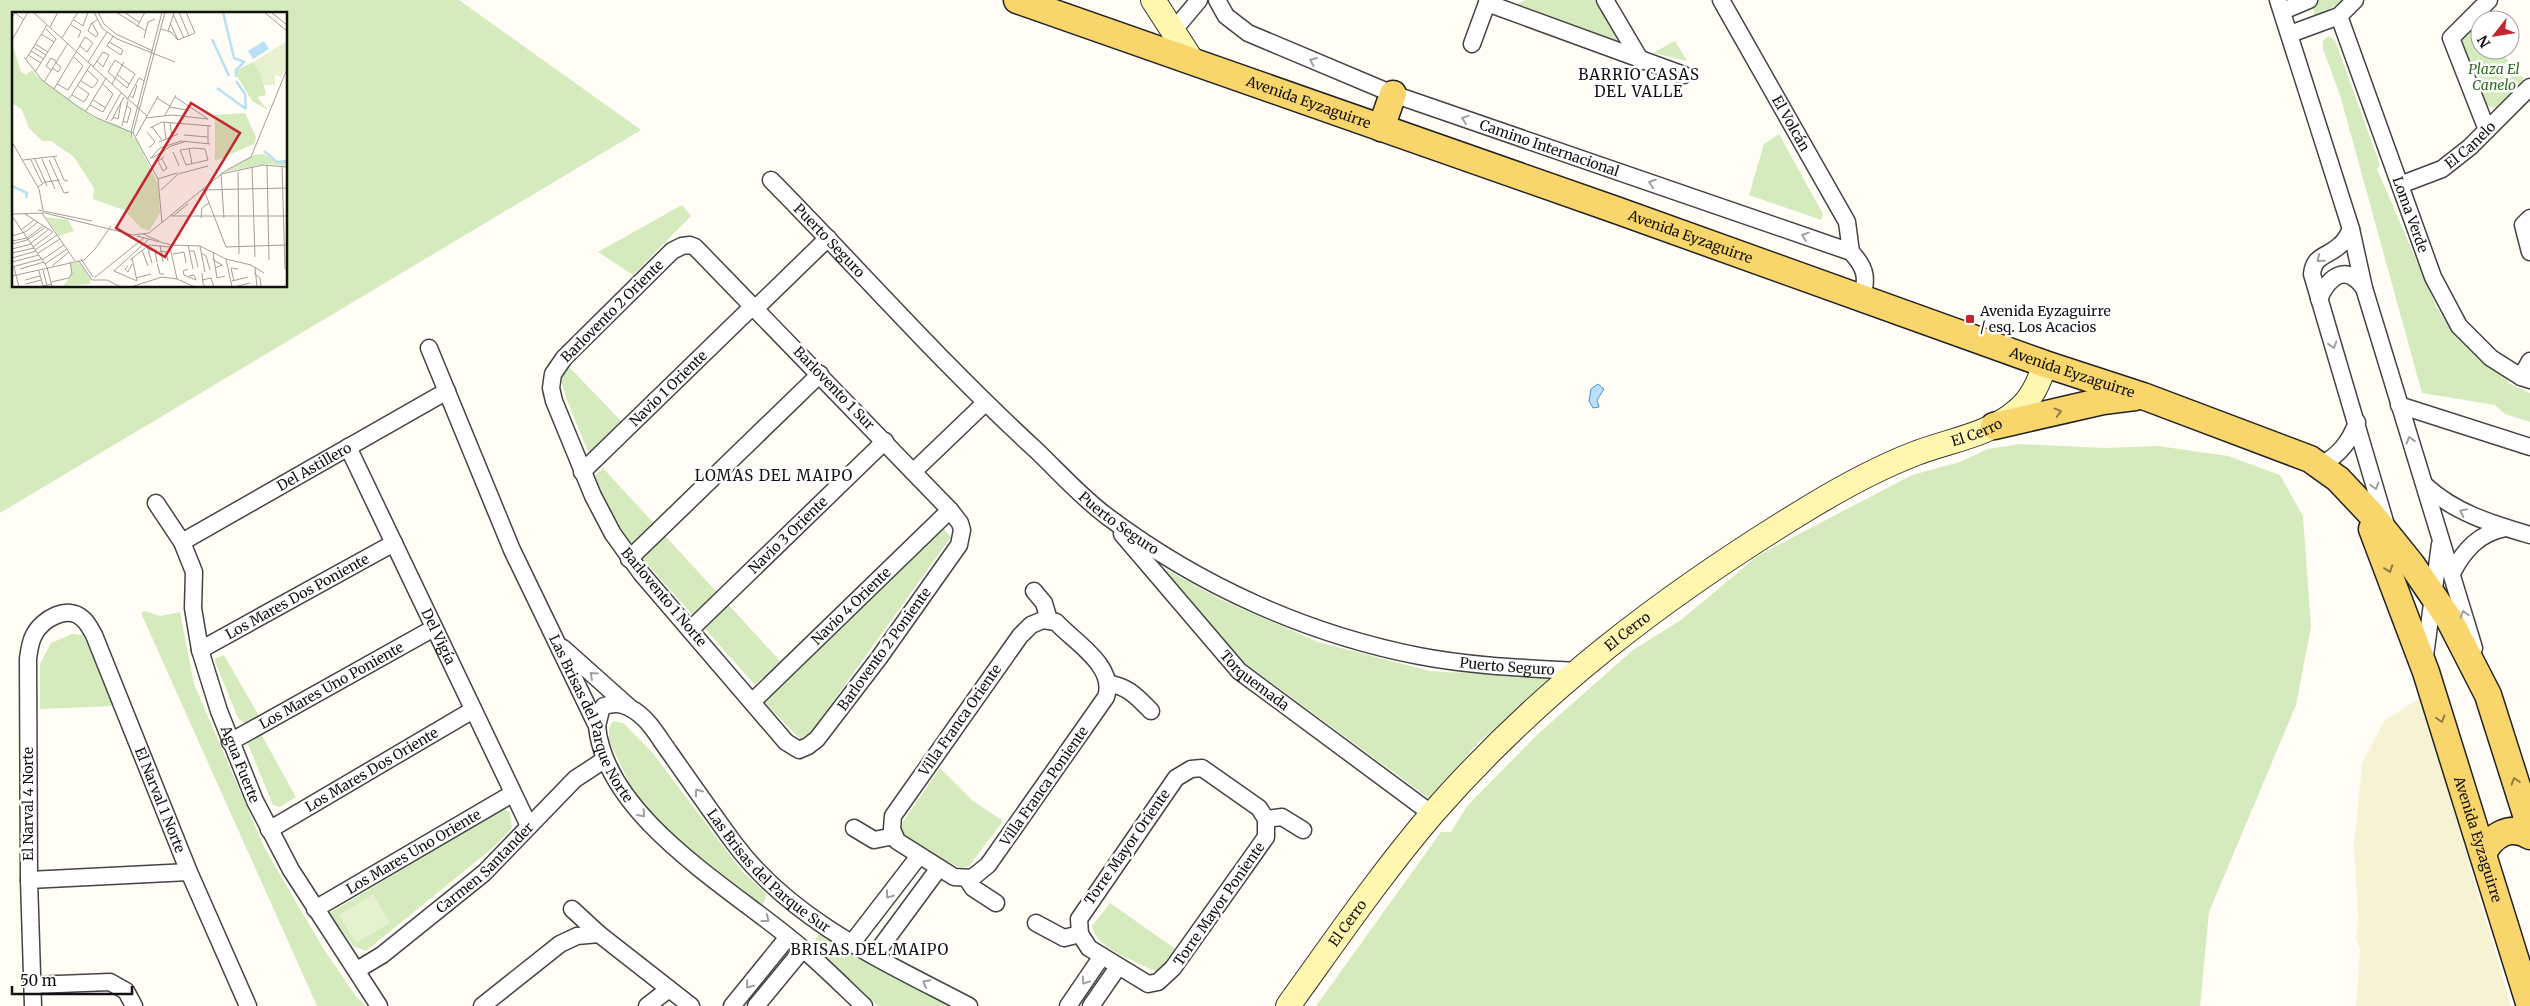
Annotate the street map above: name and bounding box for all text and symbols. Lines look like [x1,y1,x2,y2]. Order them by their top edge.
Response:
north arrow [2470,10,2520,60]
inset map [12,12,288,288]
text: N [2473,32,2494,51]
one-way arrow [1309,56,1318,67]
park label: Plaza El Canelo [2468,60,2520,94]
district label: BARRIO CASAS DEL VALLE [1578,65,1700,101]
street label: Avenida Eyzaguirre [1243,72,1373,132]
street label: El Volcán [1768,92,1814,155]
one-way arrow [1461,115,1470,125]
street label: Camino Internacional [1477,116,1622,181]
street label: El Canelo [2441,118,2499,172]
street label: Loma Verde [2389,174,2432,255]
one-way arrow [1648,179,1656,189]
street label: Puerto Seguro [790,200,869,281]
street label: Avenida Eyzaguirre [1625,206,1755,267]
one-way arrow [1802,232,1810,242]
one-way arrow [2316,253,2325,262]
street label: Barlovento 2 Oriente [557,256,667,366]
place label: Avenida Eyzaguirre / esq. Los Acacios [1979,302,2111,336]
marker: Avenida Eyzaguirre / esq. Los Acacios [1964,313,1976,325]
one-way arrow [2328,341,2338,349]
street label: Barlovento 1 Sur [790,342,878,434]
street label: Avenida Eyzaguirre [2006,343,2137,402]
street label: Navio 1 Oriente [625,347,711,430]
one-way arrow [2054,407,2063,418]
street label: El Cerro [1949,414,2005,450]
one-way arrow [2405,436,2415,444]
street label: Del Astillero [274,438,354,495]
district label: LOMAS DEL MAIPO [695,466,853,485]
one-way arrow [2369,481,2379,489]
street label: Puerto Seguro [1075,488,1162,559]
street label: Navio 3 Oriente [745,493,831,577]
one-way arrow [2459,507,2468,518]
street label: Barlovento 1 Norte [617,544,711,650]
street label: Los Mares Dos Poniente [222,550,372,643]
street label: Navio 4 Oriente [808,563,895,649]
one-way arrow [2383,564,2393,573]
street label: Barlovento 2 Poniente [833,584,935,714]
street label: Del Vigía [417,605,460,668]
street label: El Cerro [1601,608,1654,655]
one-way arrow [2460,611,2470,619]
street label: Las Brisas del Parque Norte [545,632,637,806]
street label: Los Mares Uno Poniente [256,638,407,733]
street label: Torquemada [1216,646,1293,714]
street label: Puerto Seguro [1459,653,1555,679]
street label: Villa Franca Oriente [914,661,1005,780]
one-way arrow [590,672,599,681]
one-way arrow [2435,714,2445,722]
street label: Agua Fuerte [216,722,264,805]
street label: Villa Franca Poniente [995,723,1092,850]
street label: Los Mares Dos Oriente [302,724,441,816]
street label: El Narval 1 Norte [131,744,189,855]
street label: El Narval 4 Norte [19,747,37,861]
street label: Avenida Eyzaguirre [2450,773,2506,904]
one-way arrow [2511,777,2521,785]
street label: Torre Mayor Oriente [1080,786,1174,908]
one-way arrow [695,788,704,798]
street label: Los Mares Uno Oriente [343,805,484,898]
street label: Las Brisas del Parque Sur [703,805,834,936]
one-way arrow [636,809,645,818]
street label: Carmen Santander [432,818,537,917]
street label: Torre Mayor Poniente [1170,839,1268,969]
one-way arrow [886,889,895,899]
street label: El Cerro [1325,896,1370,950]
one-way arrow [760,914,769,922]
district label: BRISAS DEL MAIPO [791,940,949,959]
scale bar [12,964,132,996]
text: 50 m [20,971,57,990]
one-way arrow [1082,975,1091,985]
one-way arrow [746,979,754,988]
one-way arrow [923,979,932,989]

